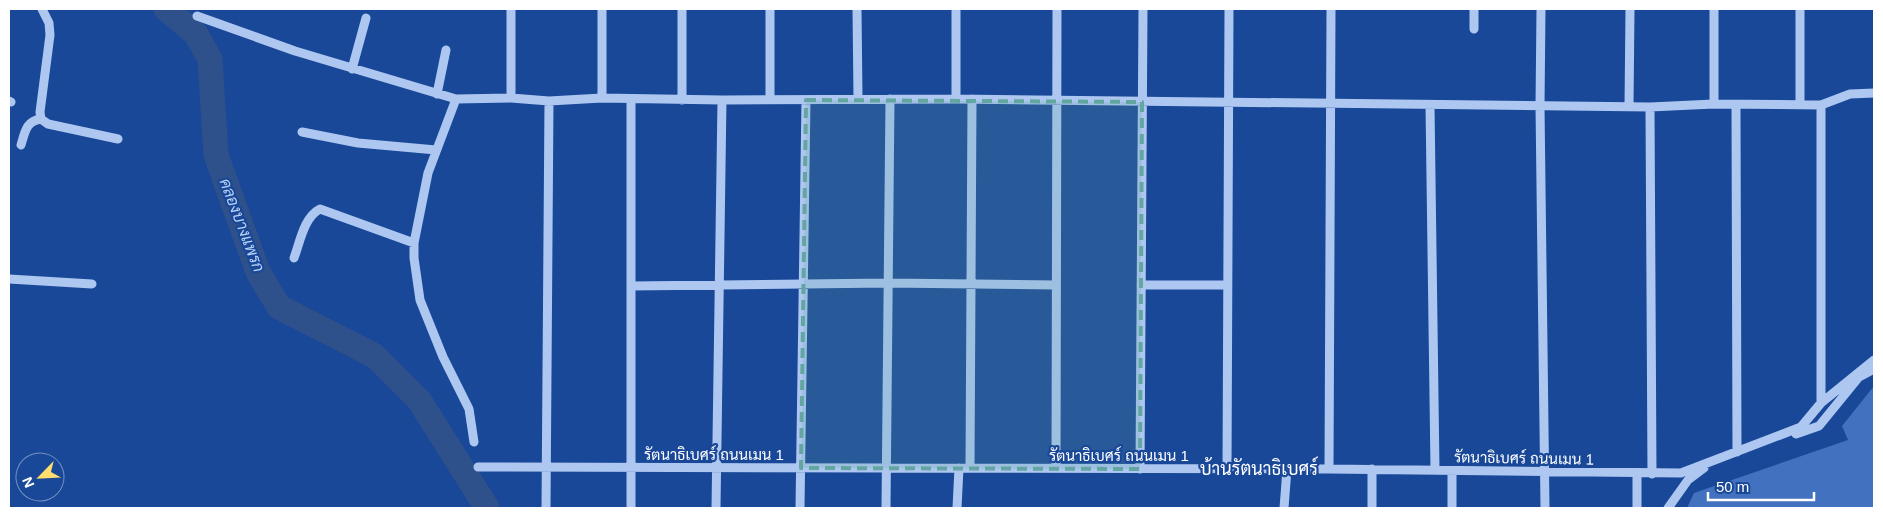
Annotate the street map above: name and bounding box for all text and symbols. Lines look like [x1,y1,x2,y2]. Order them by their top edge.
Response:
water label: คลองบางแพรก [216,176,268,274]
street label: รัตนาธิเบศร์ ถนนเมน 1 [644,445,784,463]
street label: รัตนาธิเบศร์ ถนนเมน 1 [1049,446,1189,464]
street label: รัตนาธิเบศร์ ถนนเมน 1 [1454,447,1594,468]
north arrow [15,452,65,502]
district label: บ้านรัตนาธิเบศร์ [1200,456,1318,479]
scale bar [1708,470,1814,502]
text: N [19,474,37,490]
text: 50 m [1716,478,1749,495]

